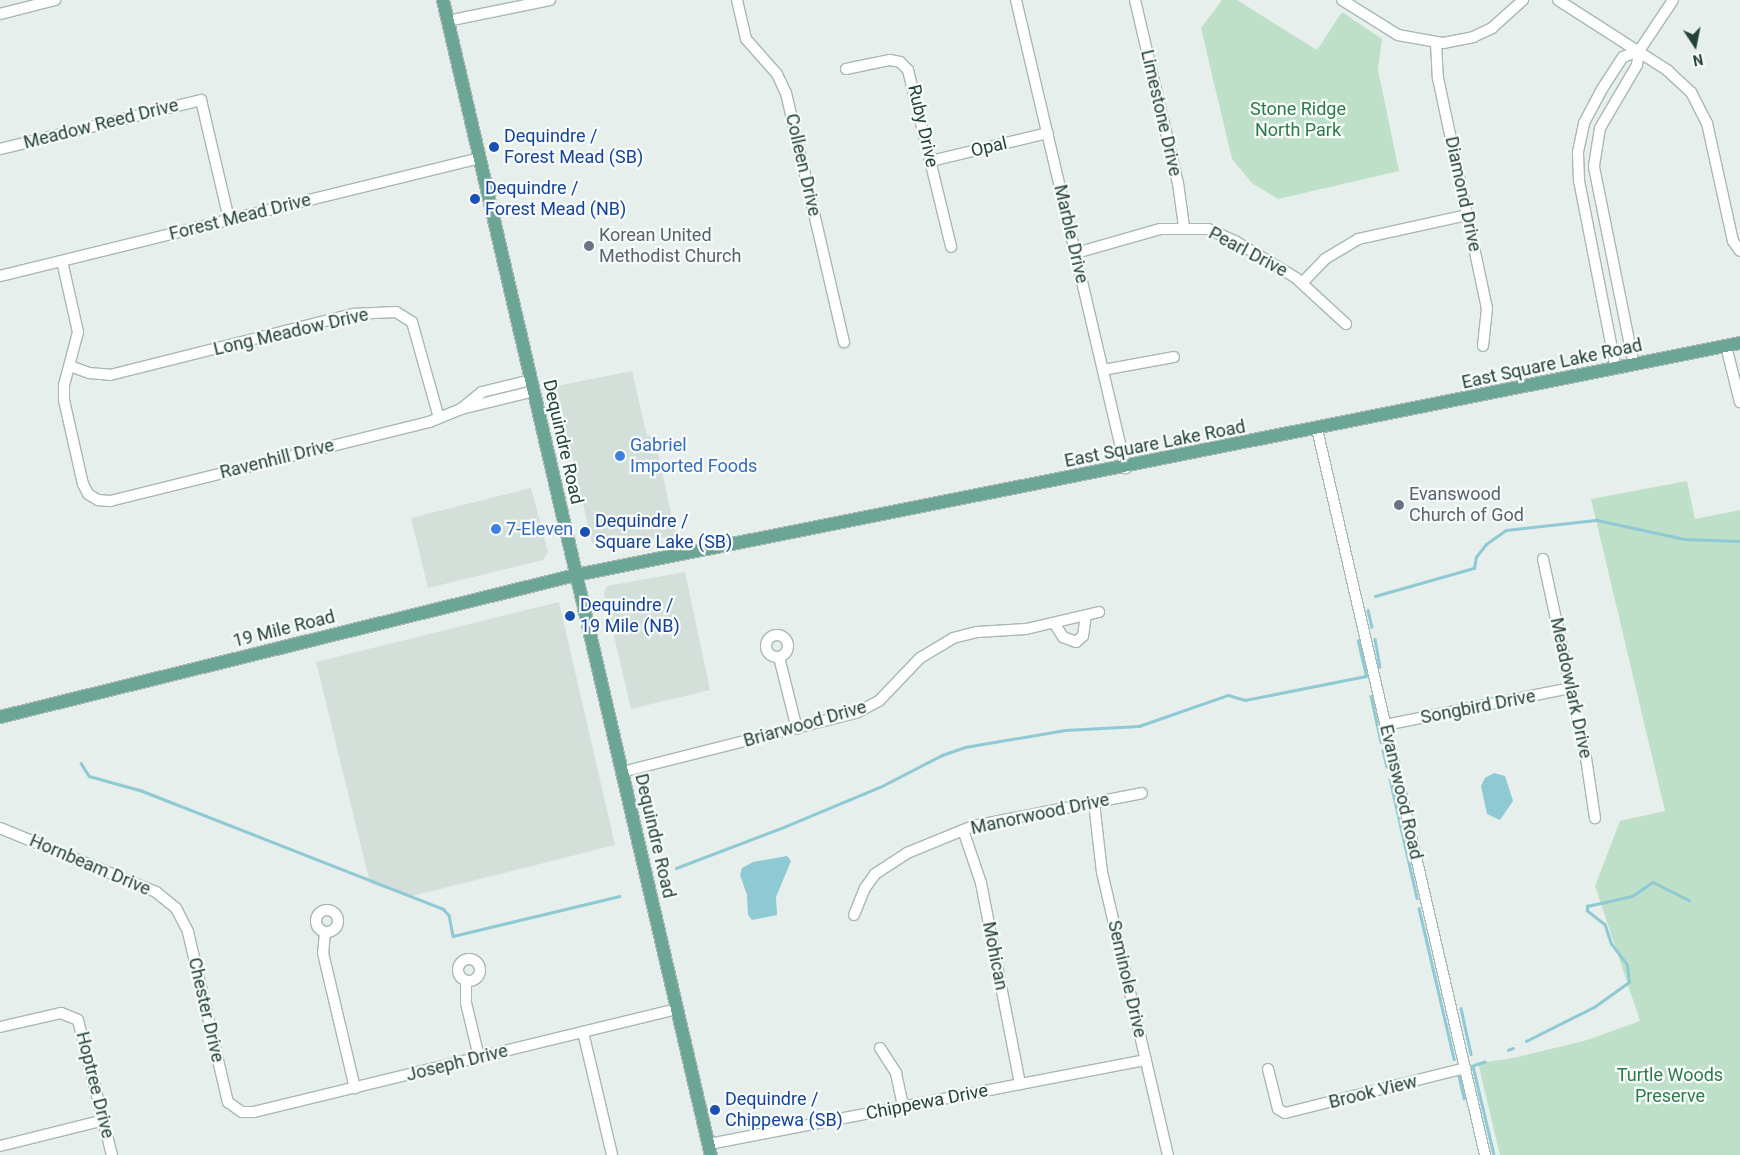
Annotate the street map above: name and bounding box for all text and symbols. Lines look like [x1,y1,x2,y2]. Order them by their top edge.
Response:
north arrow [1670,20,1720,70]
street label: Limestone Drive [1136,48,1186,178]
text: N [1691,51,1704,69]
street label: Ruby Drive [903,82,943,170]
street label: Meadow Reed Drive [21,94,181,154]
park label: Stone Ridge North Park [1250,99,1346,142]
street label: Colleen Drive [781,112,825,218]
place label: Dequindre / Forest Mead (SB) [504,126,643,168]
street label: Opal [969,132,1009,162]
street label: Diamond Drive [1440,135,1486,253]
marker: Dequindre / Forest Mead (SB) [488,141,500,153]
place label: Dequindre / Forest Mead (NB) [485,178,626,220]
street label: Marble Drive [1049,183,1093,285]
street label: Forest Mead Drive [167,189,313,245]
marker: Dequindre / Forest Mead (NB) [469,193,481,205]
street label: Pearl Drive [1205,222,1291,282]
place label: Korean United Methodist Church [599,225,741,268]
marker: Korean United Methodist Church [583,240,595,252]
street label: Long Meadow Drive [211,304,371,360]
street label: East Square Lake Road [1460,334,1644,394]
street label: Dequindre Road [538,378,588,506]
street label: East Square Lake Road [1063,416,1247,472]
street label: Ravenhill Drive [218,434,336,484]
place label: Gabriel Imported Foods [630,435,757,478]
marker: Gabriel Imported Foods [614,450,626,462]
place label: Evanswood Church of God [1409,484,1524,526]
marker: Evanswood Church of God [1393,499,1405,511]
place label: Dequindre / Square Lake (SB) [595,511,732,554]
place label: 7-Eleven [506,518,573,540]
marker: 7-Eleven [490,523,502,535]
marker: Dequindre / Square Lake (SB) [579,526,591,538]
place label: Dequindre / 19 Mile (NB) [580,595,680,638]
street label: 19 Mile Road [231,606,337,652]
marker: Dequindre / 19 Mile (NB) [564,610,576,622]
street label: Meadowlark Drive [1546,616,1596,760]
street label: Songbird Drive [1419,685,1537,729]
street label: Briarwood Drive [741,696,869,752]
street label: Evanswood Road [1375,723,1427,861]
street label: Dequindre Road [630,772,680,900]
street label: Manorwood Drive [969,789,1111,839]
street label: Hornbeam Drive [26,830,154,900]
street label: Seminole Drive [1103,918,1151,1040]
street label: Mohican [978,920,1012,992]
street label: Chester Drive [183,955,229,1065]
street label: Hoptree Drive [71,1029,119,1141]
street label: Joseph Drive [404,1040,510,1086]
park label: Turtle Woods Preserve [1617,1065,1723,1108]
street label: Brook View [1327,1071,1419,1113]
street label: Chippewa Drive [864,1080,990,1124]
place label: Dequindre / Chippewa (SB) [725,1089,843,1132]
marker: Dequindre / Chippewa (SB) [709,1104,721,1116]

